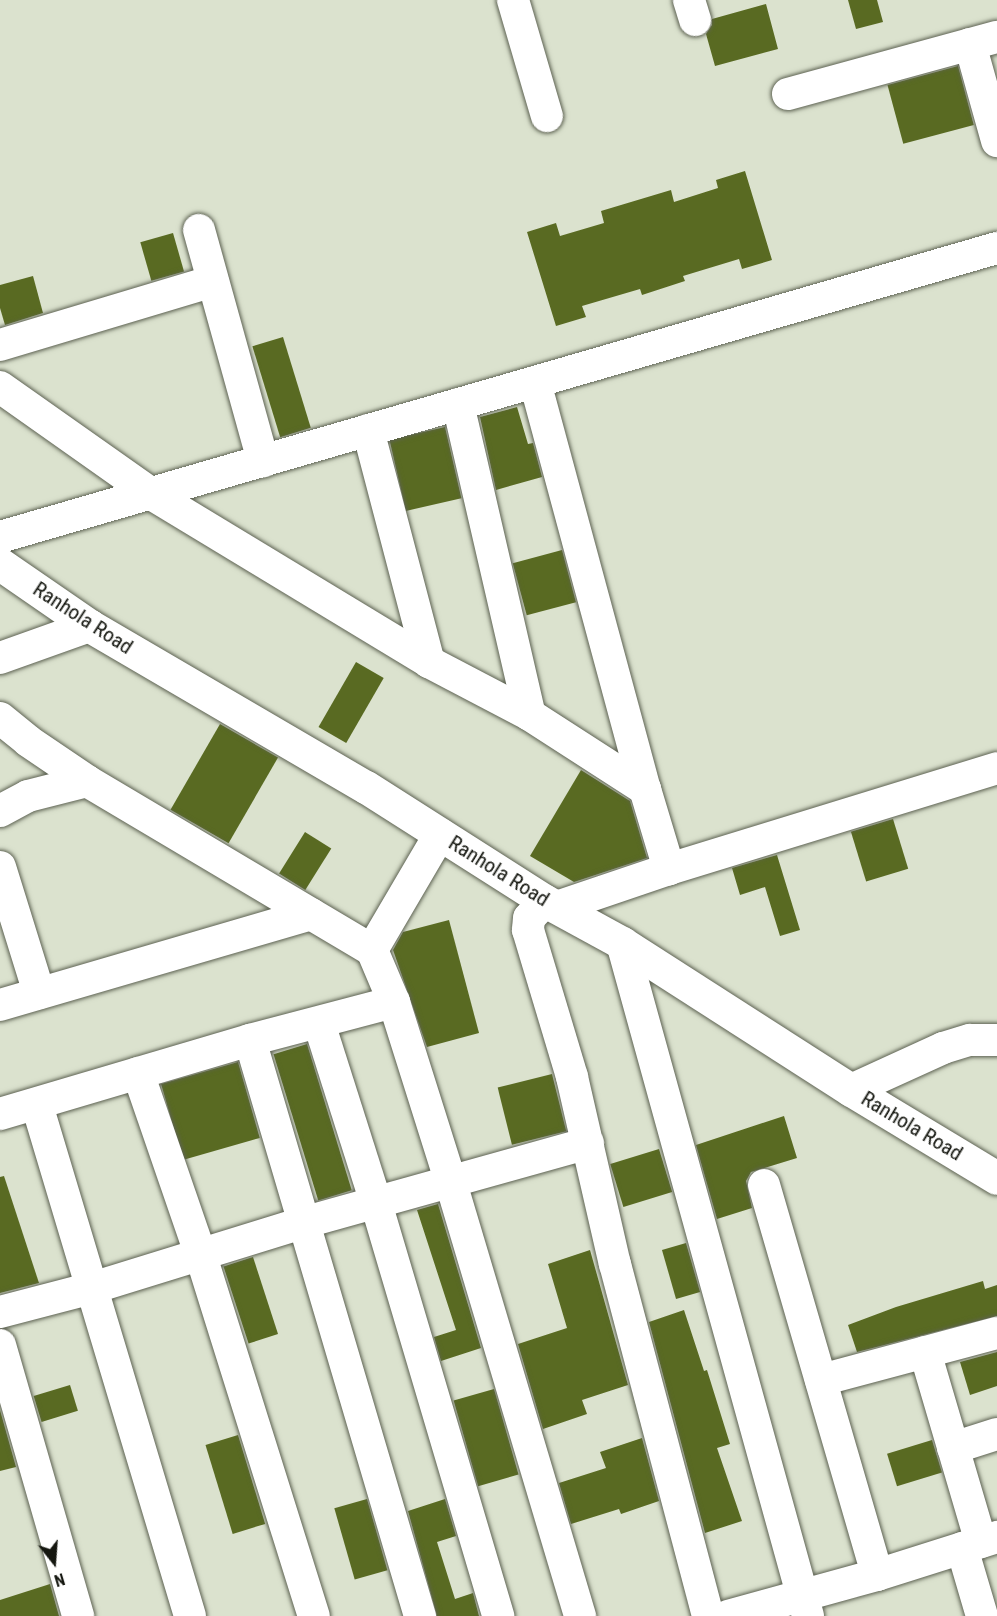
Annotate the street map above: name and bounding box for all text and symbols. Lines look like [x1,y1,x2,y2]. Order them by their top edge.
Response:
street label: Ranhola Road [28,576,138,660]
street label: Ranhola Road [444,830,554,912]
street label: Ranhola Road [857,1086,967,1166]
north arrow [24,1532,84,1592]
text: N [52,1569,67,1590]

